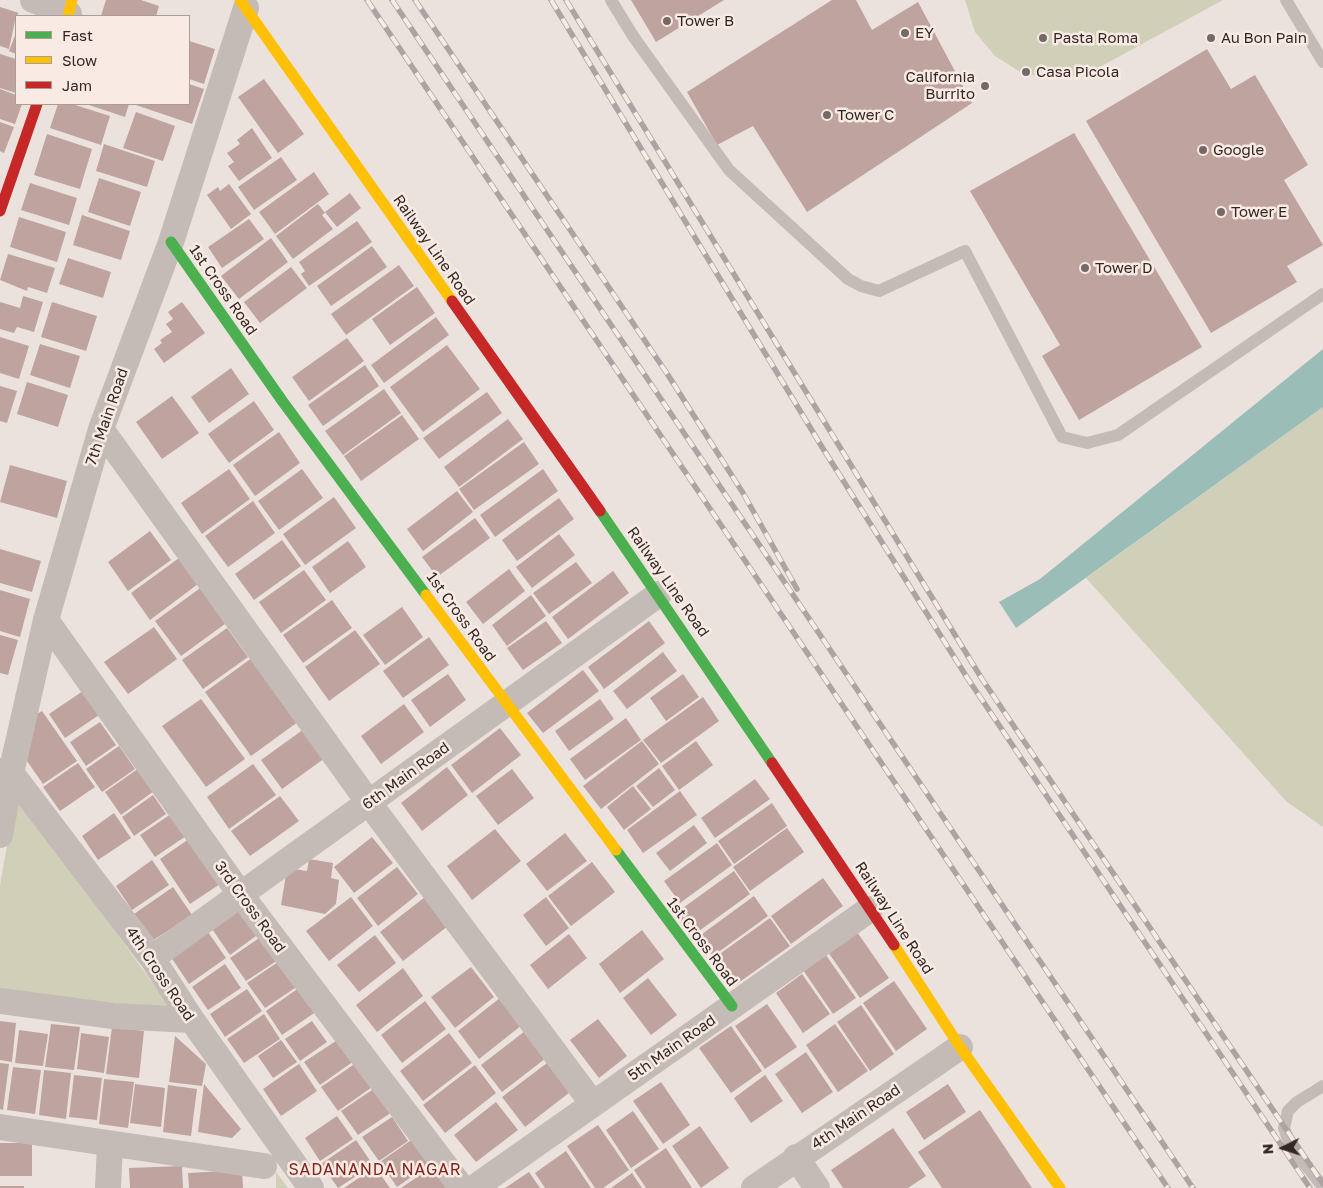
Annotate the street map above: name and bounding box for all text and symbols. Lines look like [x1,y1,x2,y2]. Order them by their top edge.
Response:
place label: Tower B [677,12,734,30]
legend [15,15,190,105]
marker: Tower B [661,15,673,27]
place label: EY [915,24,934,42]
text: Fast [62,26,93,44]
marker: EY [899,27,911,39]
place label: Pasta Roma [1053,29,1138,47]
place label: Au Bon Pain [1221,29,1307,47]
marker: Pasta Roma [1037,32,1049,44]
marker: Au Bon Pain [1205,32,1217,44]
text: Slow [62,51,97,69]
place label: Casa Picola [1036,63,1119,81]
marker: Casa Picola [1020,66,1032,78]
place label: California Burrito [906,68,975,103]
text: Jam [62,76,92,94]
marker: California Burrito [979,80,991,92]
place label: Tower C [837,106,894,124]
marker: Tower C [821,109,833,121]
place label: Google [1213,141,1264,159]
marker: Google [1197,144,1209,156]
street label: Railway Line Road [389,191,479,309]
place label: Tower E [1231,203,1287,221]
marker: Tower E [1215,206,1227,218]
street label: 1st Cross Road [185,241,261,339]
place label: Tower D [1095,259,1153,277]
marker: Tower D [1079,262,1091,274]
street label: 7th Main Road [82,366,132,468]
street label: Railway Line Road [623,523,713,641]
street label: 1st Cross Road [422,569,500,665]
street label: 6th Main Road [359,738,453,814]
street label: 3rd Cross Road [211,858,289,956]
street label: Railway Line Road [851,858,937,978]
street label: 1st Cross Road [663,894,741,990]
street label: 4th Cross Road [122,924,198,1024]
street label: 5th Main Road [625,1011,719,1085]
street label: 4th Main Road [808,1081,904,1153]
north arrow [1258,1123,1308,1173]
text: N [1259,1143,1276,1155]
district label: SADANANDA NAGAR [287,1160,463,1180]

